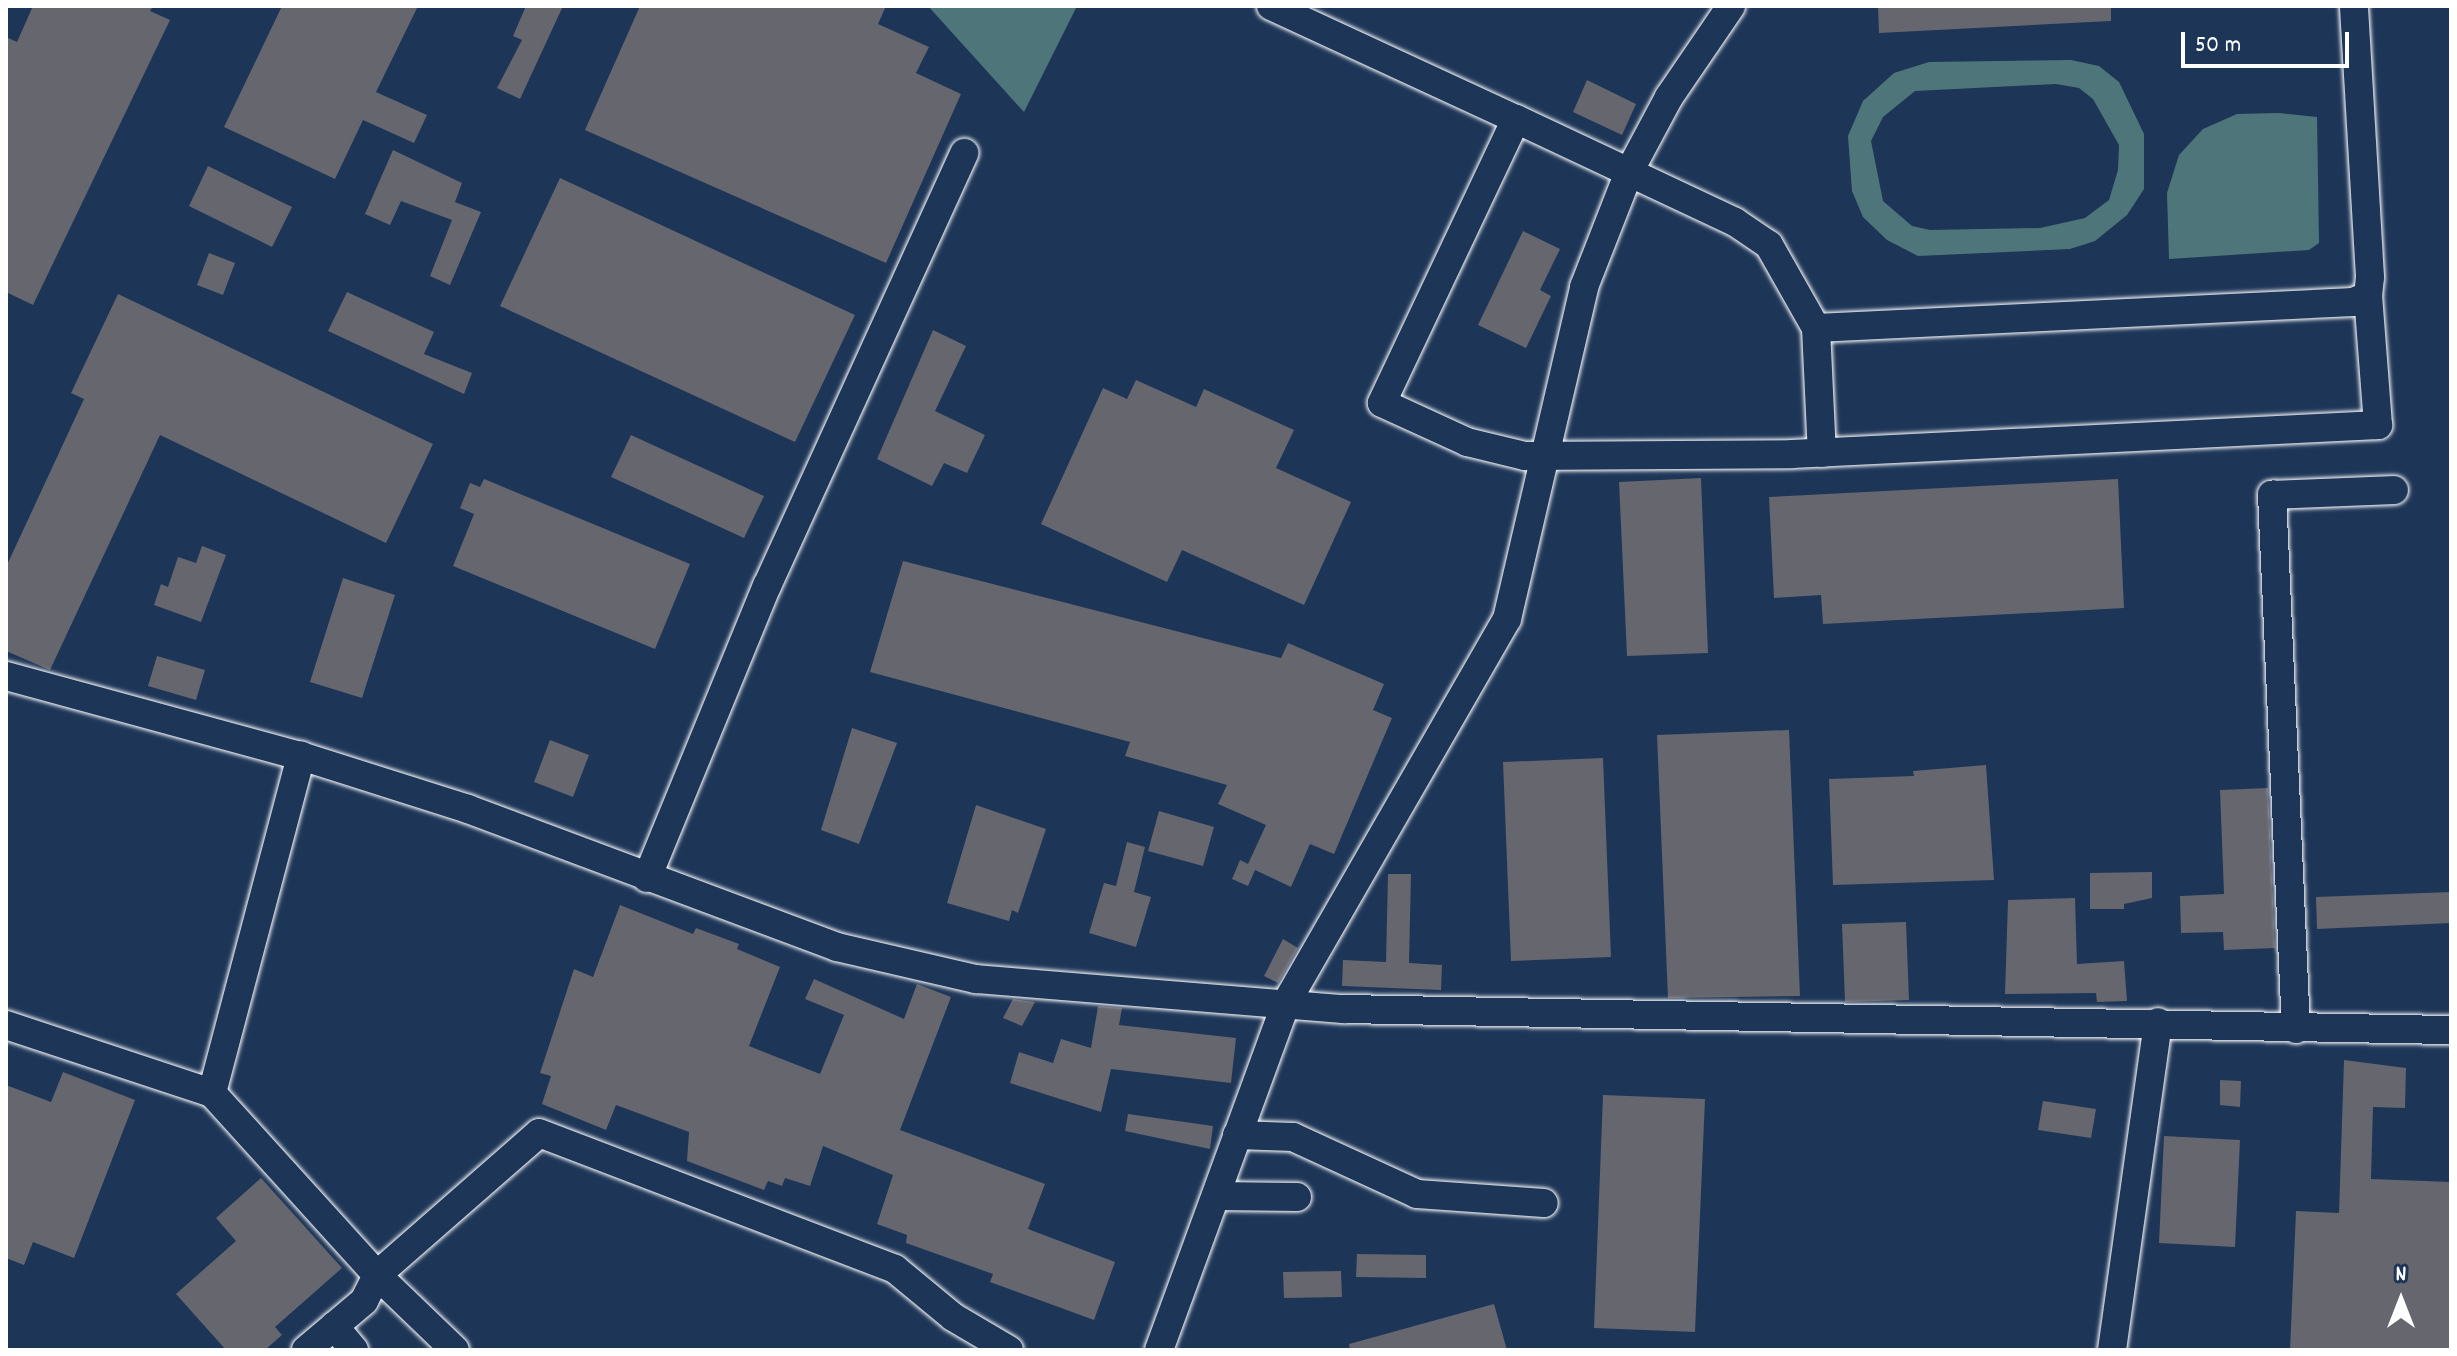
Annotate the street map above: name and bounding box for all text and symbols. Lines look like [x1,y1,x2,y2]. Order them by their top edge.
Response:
scale bar [2185,16,2353,66]
text: 50 m [2195,29,2241,63]
north arrow [2361,1260,2441,1340]
text: N [2396,1260,2406,1291]

